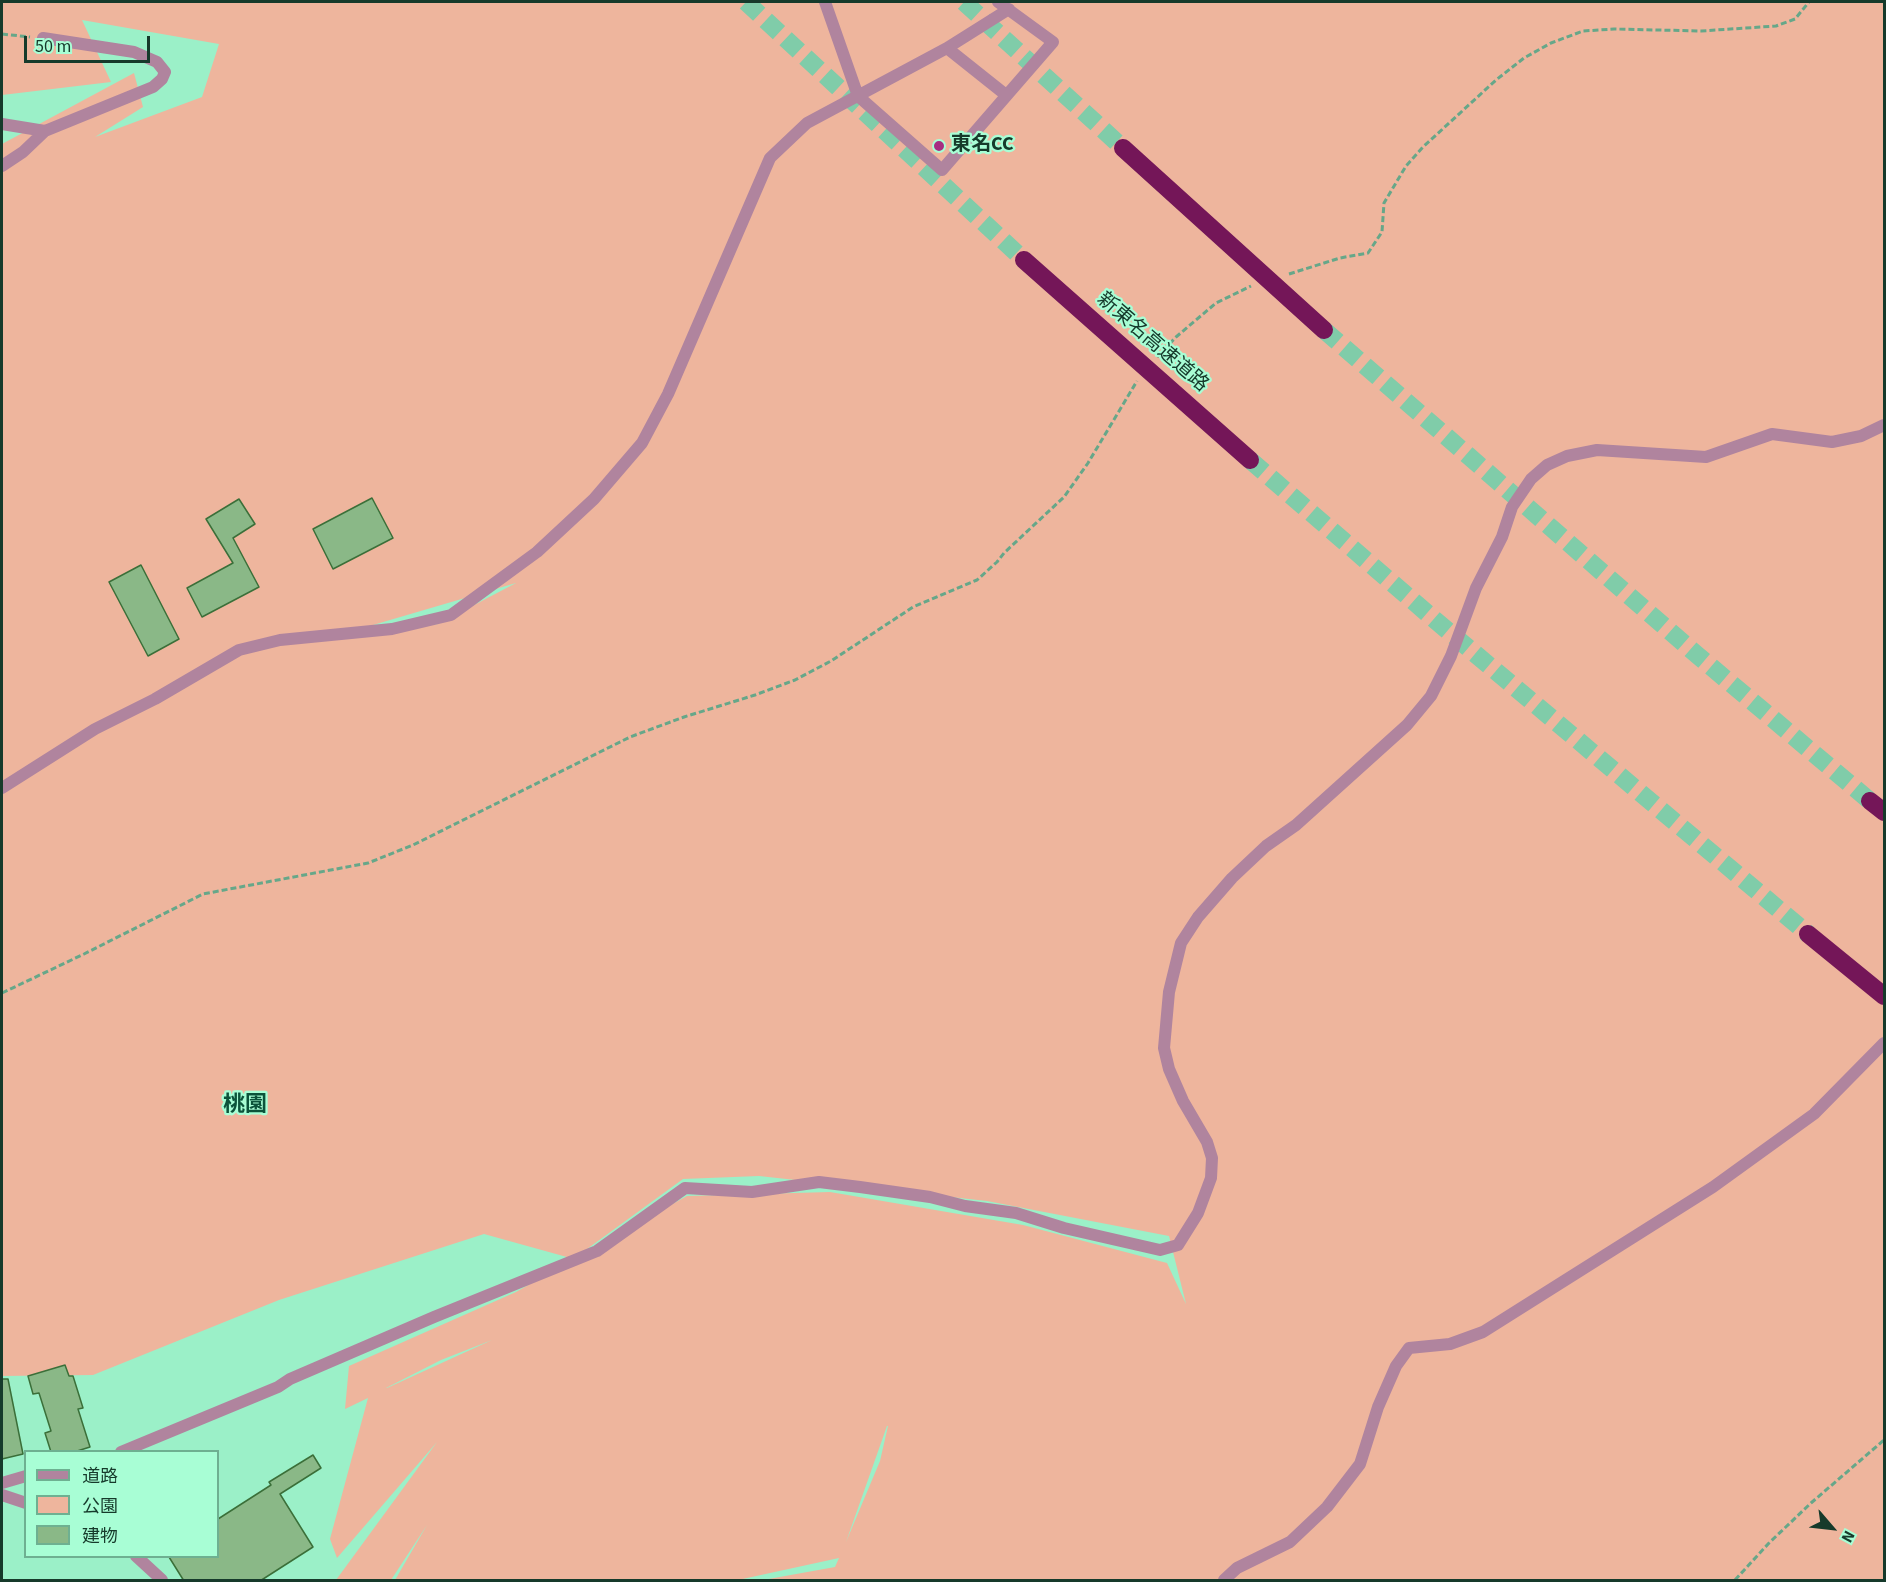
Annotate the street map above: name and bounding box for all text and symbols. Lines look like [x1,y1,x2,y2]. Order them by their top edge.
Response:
scale bar [27,24,153,62]
text: 50 m [35,34,71,59]
place label: 東名CC [951,134,1014,158]
marker: 東名CC [932,139,946,153]
street label: 新東名高速道路 [1091,288,1213,398]
district label: 桃園 [223,1093,267,1119]
legend [24,1450,219,1558]
text: 道路 [82,1464,118,1489]
text: 公園 [82,1494,118,1519]
north arrow [1802,1498,1862,1558]
text: 建物 [82,1524,118,1549]
text: N [1836,1527,1860,1546]

